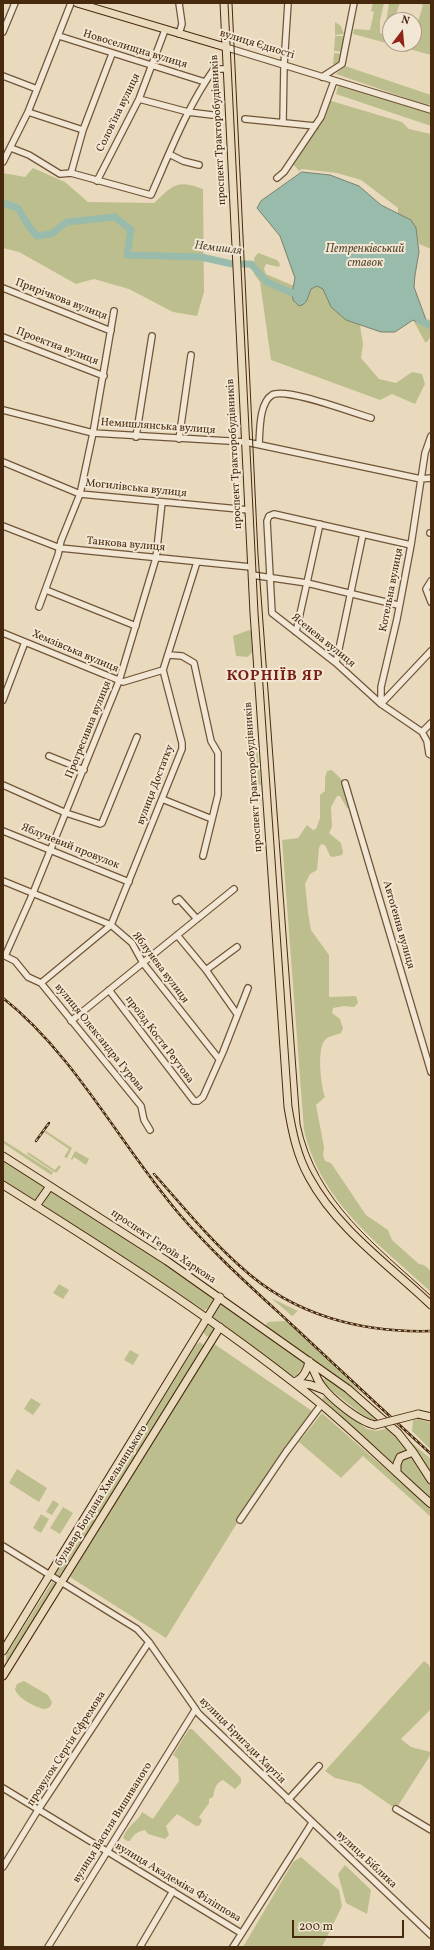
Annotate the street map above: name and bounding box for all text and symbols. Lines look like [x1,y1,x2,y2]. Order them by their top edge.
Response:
north arrow [382,12,422,52]
text: N [399,13,411,29]
street label: вулиця Єдності [218,27,296,63]
street label: Новоселищна вулиця [81,28,189,72]
street label: проспект Тракторобудівників [208,55,230,205]
street label: Солов'їна вулиця [94,72,144,154]
water label: Немишля [193,239,243,259]
water label: Петренківський ставок [326,243,404,271]
street label: Прирічкова вулиця [13,276,109,324]
street label: Проектна вулиця [14,325,100,369]
street label: проспект Тракторобудівників [224,379,246,529]
street label: Немишлянська вулиця [100,416,216,438]
street label: Могилівська вулиця [85,477,187,501]
street label: Танкова вулиця [86,535,166,555]
street label: Котельна вулиця [377,547,407,633]
street label: Ясенева вулиця [288,611,358,671]
street label: Хемзівська вулиця [30,628,120,676]
district label: КОРНІЇВ ЯР [226,668,324,686]
street label: Прогресивна вулиця [63,679,115,781]
street label: проспект Тракторобудівників [242,702,266,852]
street label: вулиця Достатку [135,743,177,827]
street label: Яблуневий провулок [19,821,121,873]
street label: Автоґенна вулиця [379,879,417,971]
street label: Яблунева вулиця [129,930,191,1006]
street label: вулиця Олександра Гурова [51,981,147,1095]
street label: проїзд Костя Реутова [122,994,196,1086]
street label: проспект Героїв Харкова [108,1207,218,1287]
street label: бульвар Богдана Хмельницького [53,1423,151,1569]
street label: провулок Сергія Єфремова [25,1689,109,1809]
street label: вулиця Бригади Хартія [196,1695,288,1787]
street label: вулиця Василя Вишиваного [70,1760,156,1886]
street label: вулиця Біблика [333,1829,399,1891]
street label: вулиця Академіка Філіппова [113,1840,243,1926]
scale bar [294,1912,406,1938]
text: 200 m [299,1919,333,1935]

